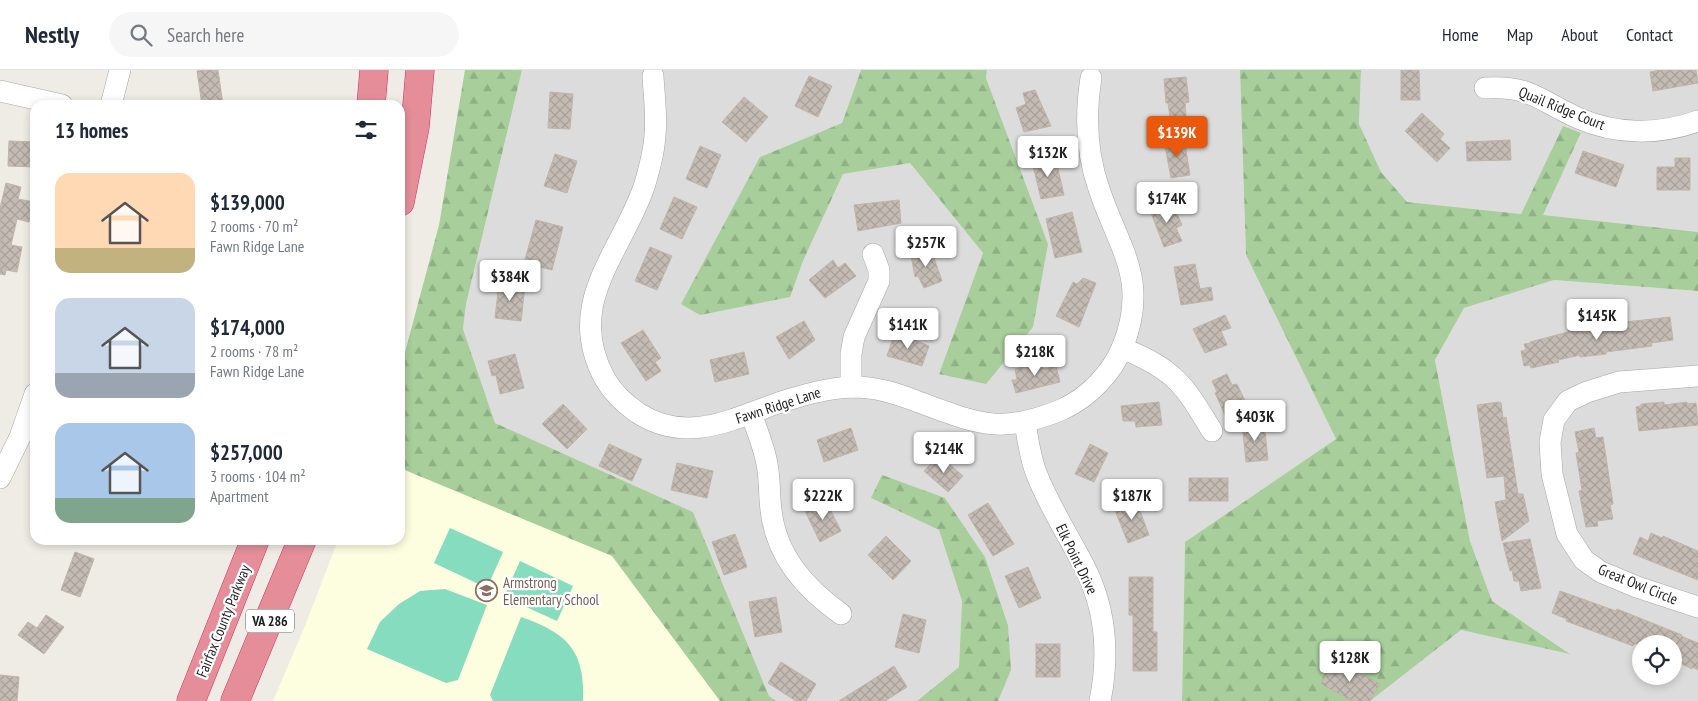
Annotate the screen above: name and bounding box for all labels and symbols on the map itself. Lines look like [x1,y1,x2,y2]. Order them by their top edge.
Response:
street label: Quail Ridge Court [1516,82,1608,134]
pin: $139K [1142,116,1212,158]
pin: $132K [1013,136,1083,178]
pin: $174K [1132,182,1202,224]
pin: $257K [891,226,961,268]
pin: $384K [475,260,545,302]
pin: $145K [1562,298,1632,341]
pin: $141K [873,308,943,350]
pin: $218K [1000,334,1070,377]
street label: Fawn Ridge Lane [733,382,823,428]
pin: $403K [1220,400,1290,442]
pin: $214K [909,432,979,474]
pin: $222K [788,478,858,521]
pin: $187K [1097,478,1167,521]
street label: Elk Point Drive [1052,521,1102,597]
street label: Great Owl Circle [1595,559,1681,609]
street label: Fairfax County Parkway [192,562,254,680]
place label: Armstrong Elementary School [503,573,600,609]
school or university icon: Armstrong Elementary School [475,579,499,603]
road number: VA 286 [246,610,294,632]
pin: $128K [1315,640,1385,683]

